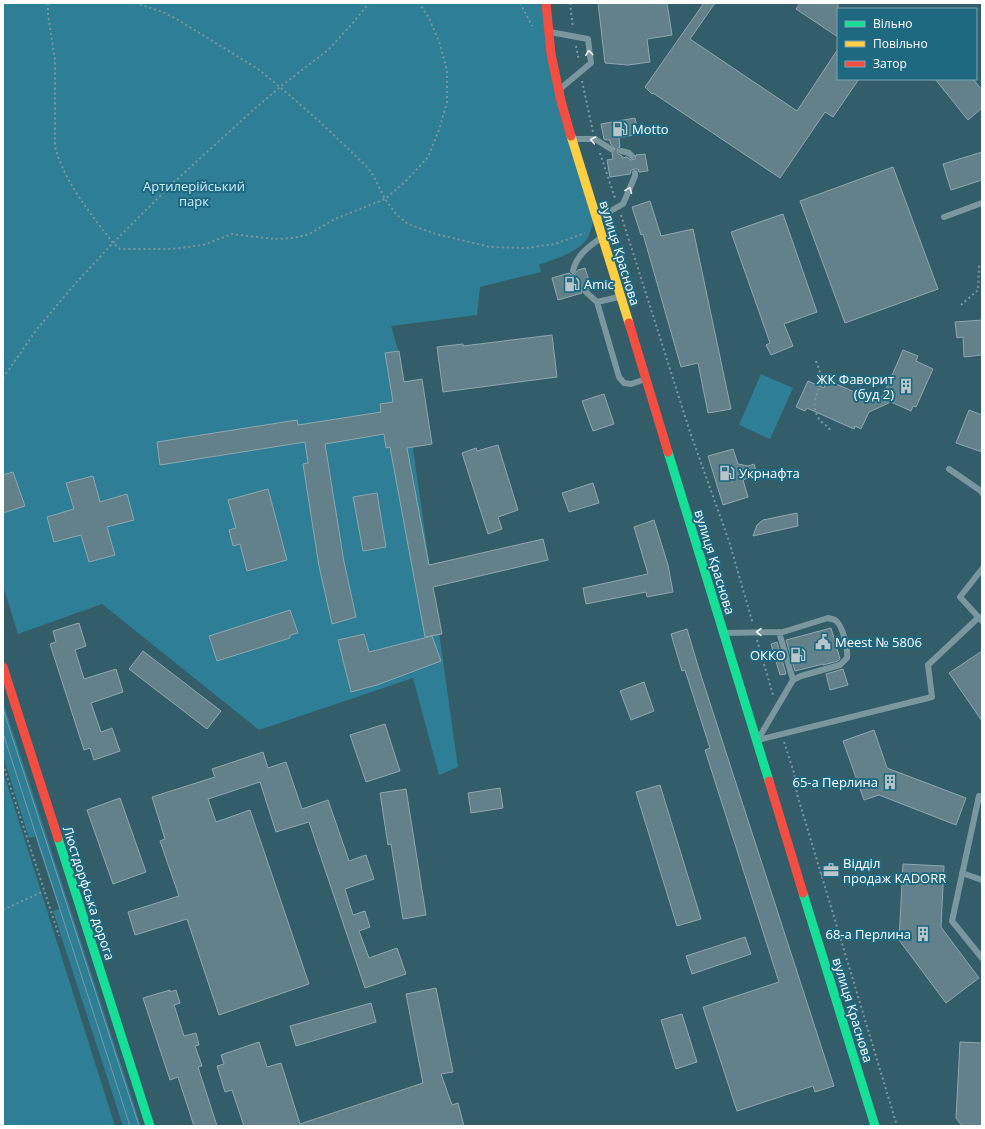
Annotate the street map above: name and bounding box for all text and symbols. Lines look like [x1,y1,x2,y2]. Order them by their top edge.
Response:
legend [837,8,977,80]
text: Вільно [873,15,913,32]
text: Повільно [873,35,928,52]
one-way arrow [585,50,594,56]
text: Затор [873,55,907,72]
fuel station icon: Motto [611,120,629,138]
place label: Motto [632,120,669,138]
one-way arrow [589,136,596,145]
park label: Артилерійський парк [143,177,245,210]
one-way arrow [624,186,632,194]
street label: вулиця Краснова [596,199,644,307]
fuel station icon: Amic [563,275,581,293]
place label: Amic [584,275,614,293]
place label: ЖК Фаворит (буд 2) [817,370,894,403]
building icon: ЖК Фаворит (буд 2) [897,377,915,395]
fuel station icon: Укрнафта [718,464,736,482]
place label: Укрнафта [739,464,800,482]
street label: вулиця Краснова [691,508,739,616]
one-way arrow [756,628,762,636]
public building icon: Meest № 5806 [814,633,832,651]
place label: Meest № 5806 [835,633,922,651]
place label: ОККО [750,646,786,664]
fuel station icon: ОККО [789,646,807,664]
place label: 65-а Перлина [792,773,878,791]
building icon: 65-а Перлина [881,773,899,791]
street label: Люстдорфська дорога [59,824,119,962]
place label: Відділ продаж KADORR [843,854,946,887]
office icon: Відділ продаж KADORR [822,861,840,879]
place label: 68-а Перлина [825,925,911,943]
building icon: 68-а Перлина [914,925,932,943]
street label: вулиця Краснова [829,956,877,1064]

